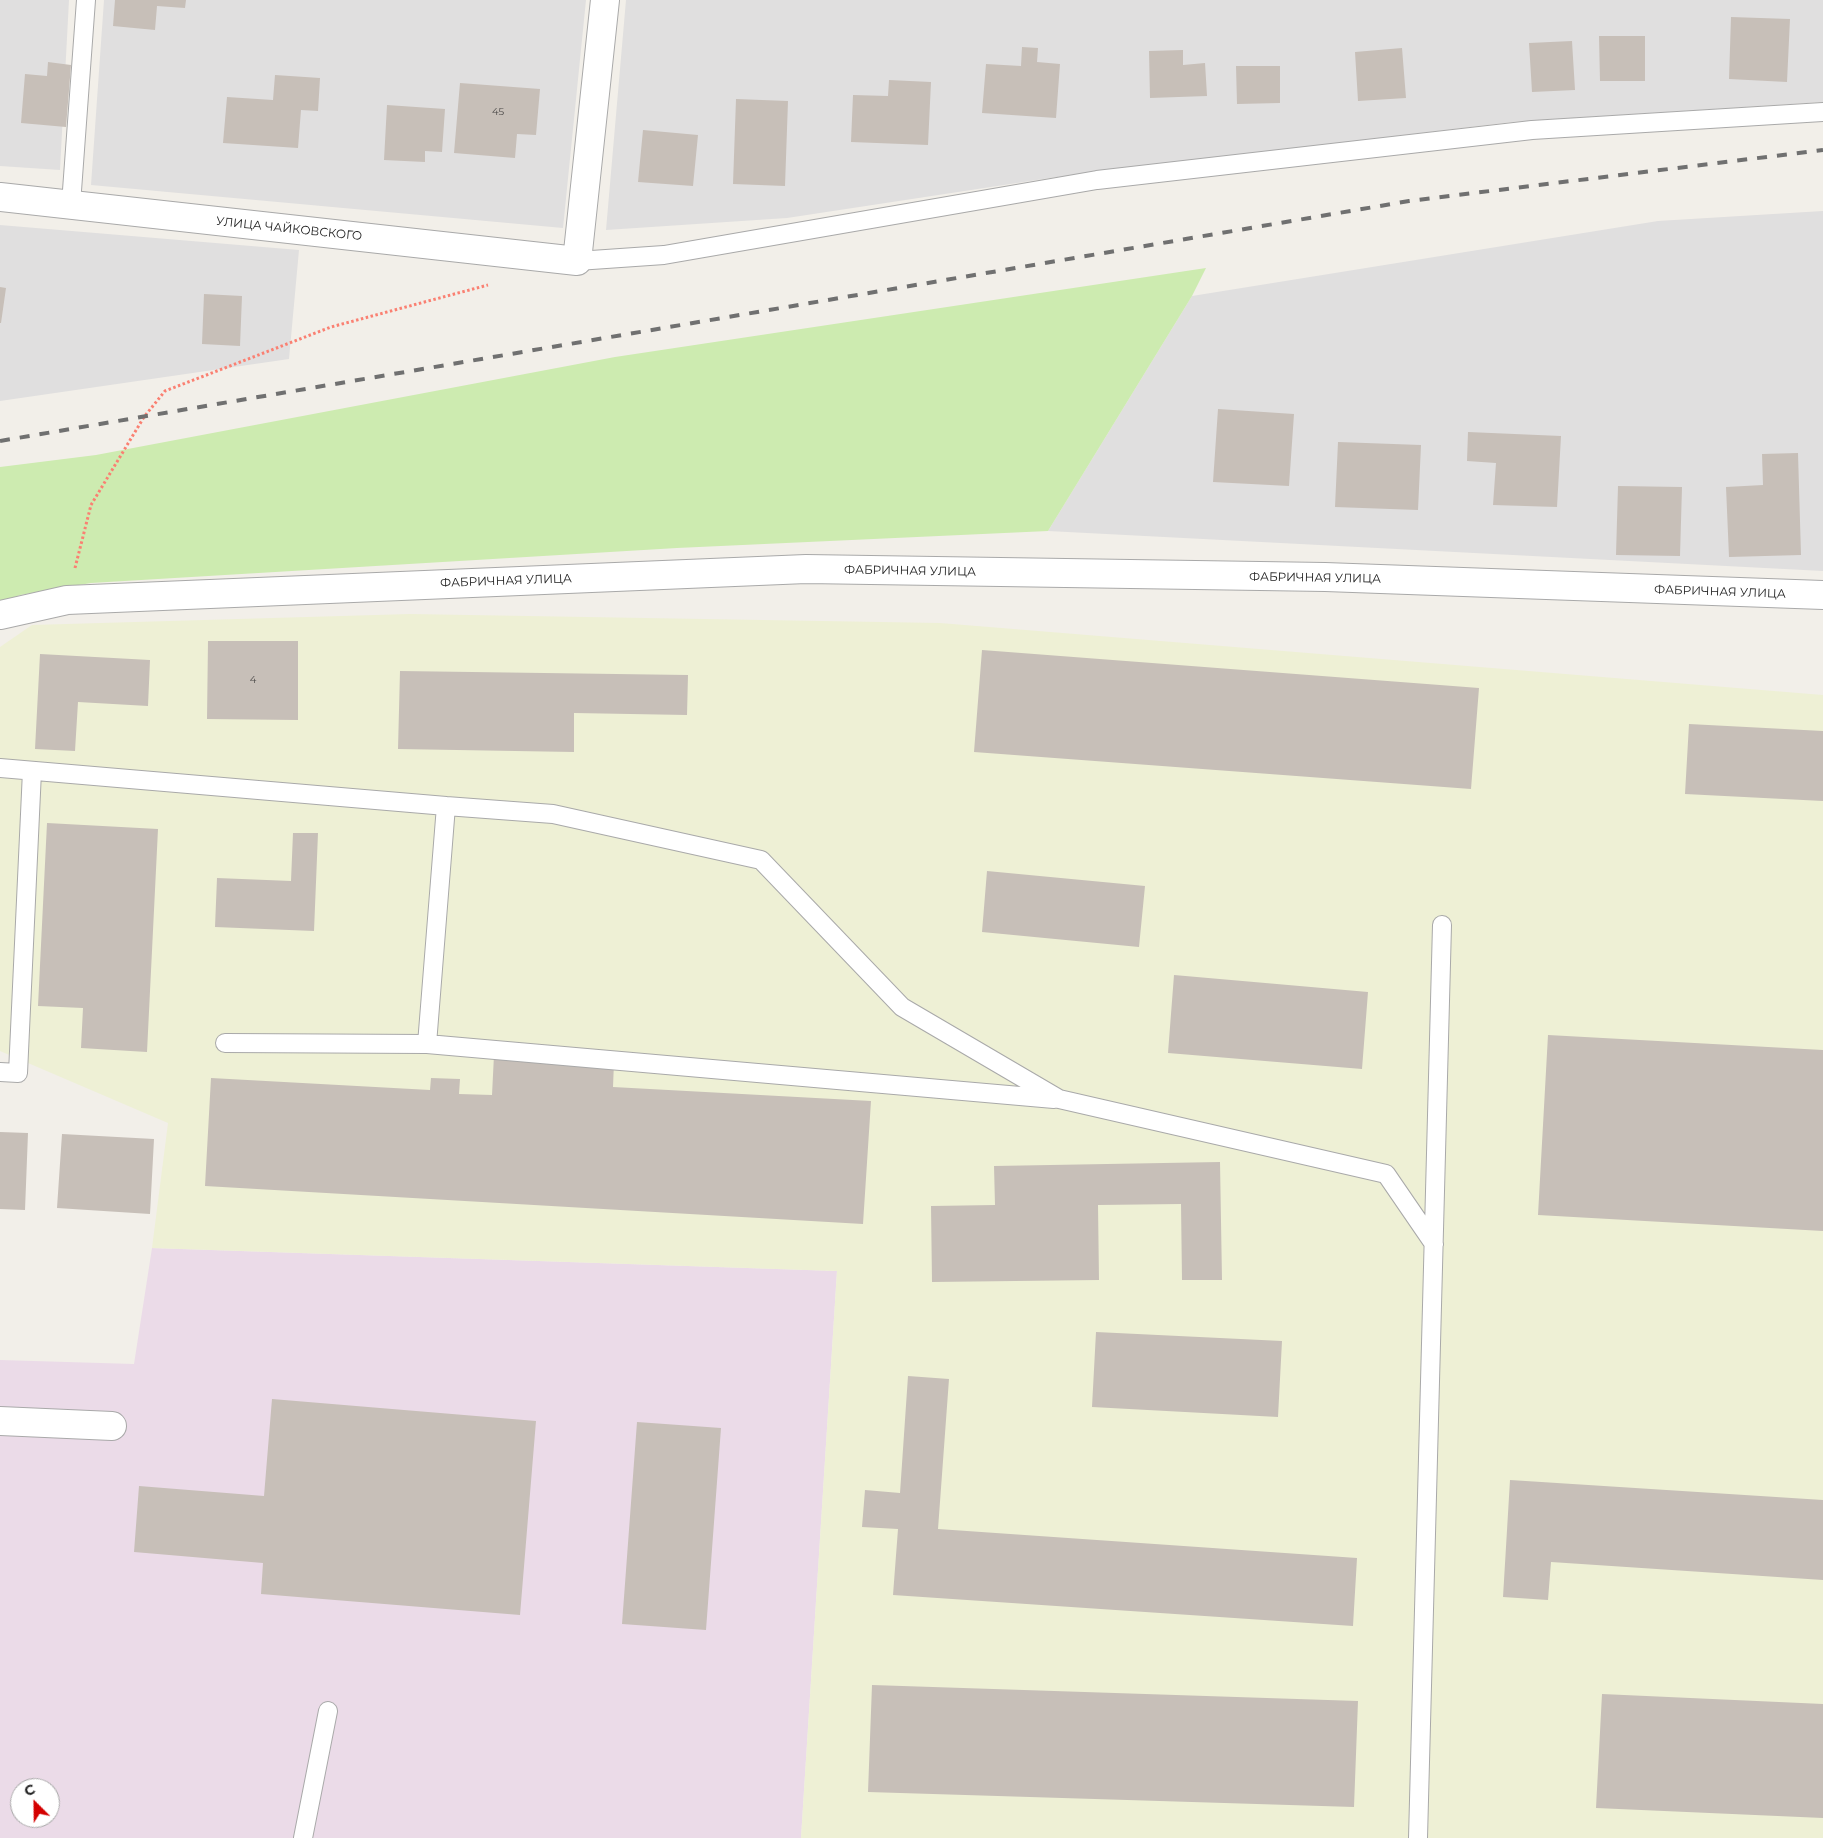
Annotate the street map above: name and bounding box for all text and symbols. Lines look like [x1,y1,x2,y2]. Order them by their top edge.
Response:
house number: 45 [492,106,504,118]
street label: УЛИЦА ЧАЙКОВСКОГО [215,214,363,244]
street label: ФАБРИЧНАЯ УЛИЦА [844,563,976,579]
street label: ФАБРИЧНАЯ УЛИЦА [1249,570,1381,586]
street label: ФАБРИЧНАЯ УЛИЦА [440,572,572,590]
street label: ФАБРИЧНАЯ УЛИЦА [1654,583,1786,601]
house number: 4 [250,674,256,686]
north arrow [10,1778,60,1828]
text: С [21,1780,38,1800]

